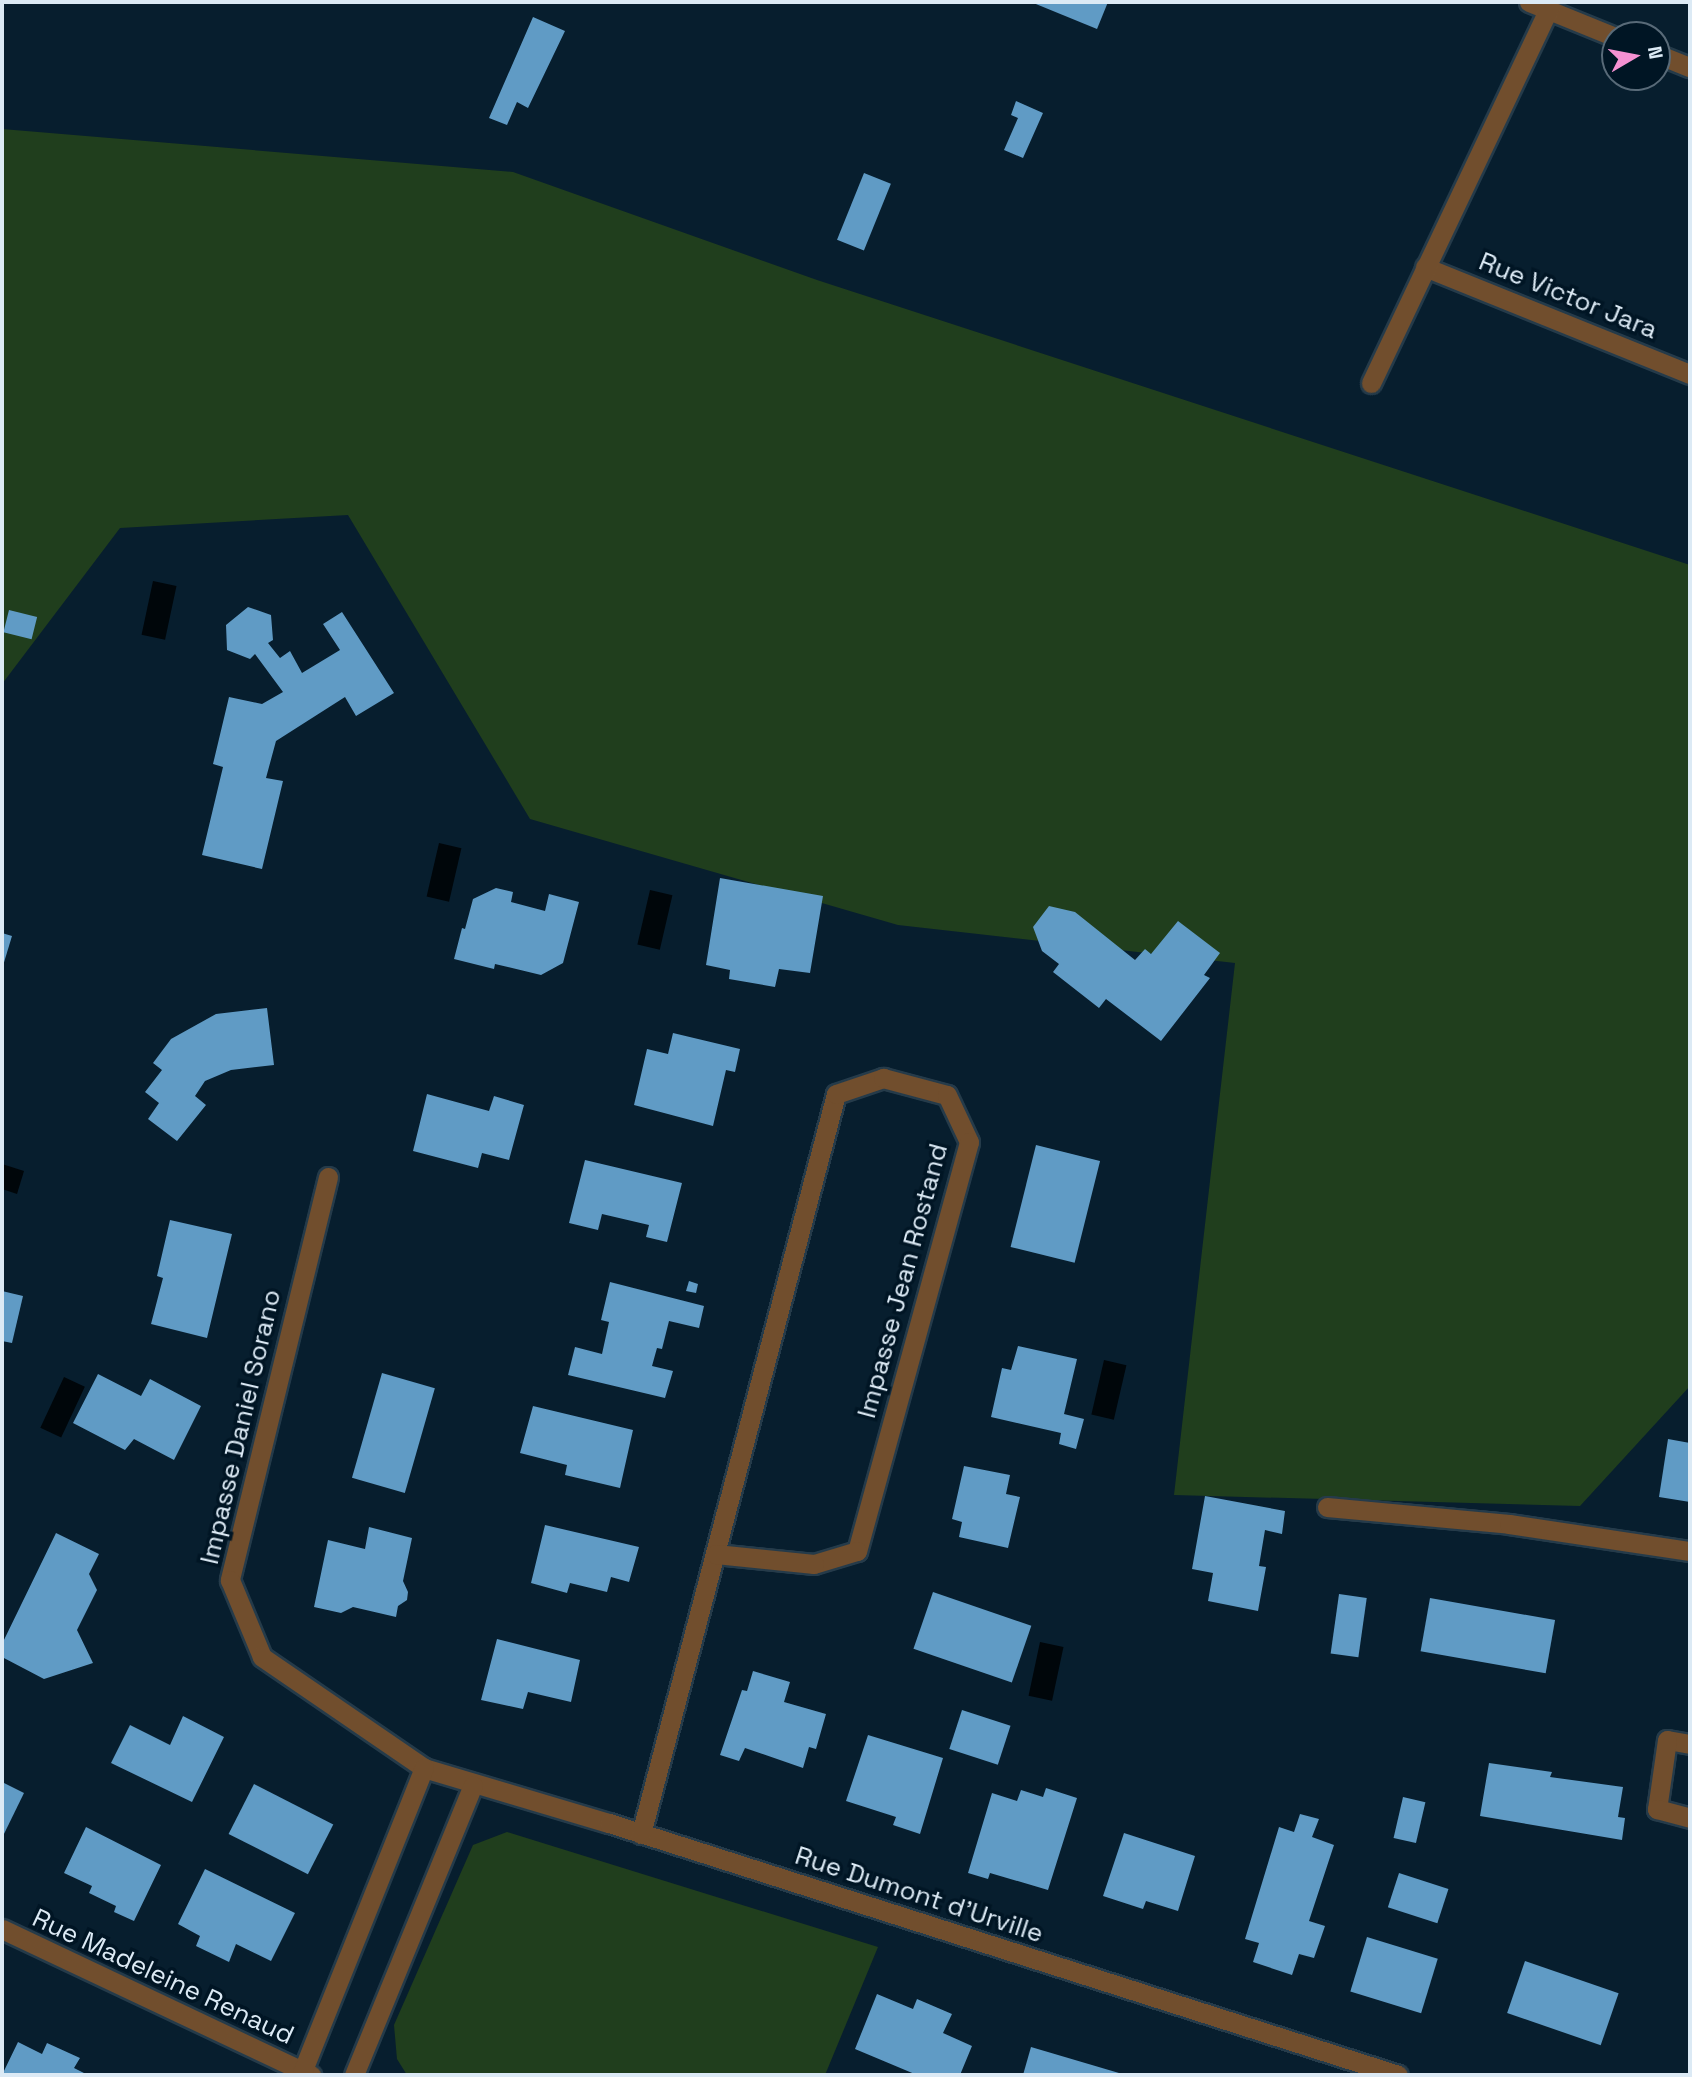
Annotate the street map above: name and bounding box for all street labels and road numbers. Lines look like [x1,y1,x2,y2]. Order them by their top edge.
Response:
street label: Rue Victor Jara [1474,246,1662,346]
street label: Impasse Jean Rostand [851,1140,955,1422]
street label: Impasse Daniel Sorano [194,1287,288,1567]
street label: Rue Dumont d'Urville [791,1840,1047,1950]
street label: Rue Madeleine Renaud [27,1903,299,2051]

